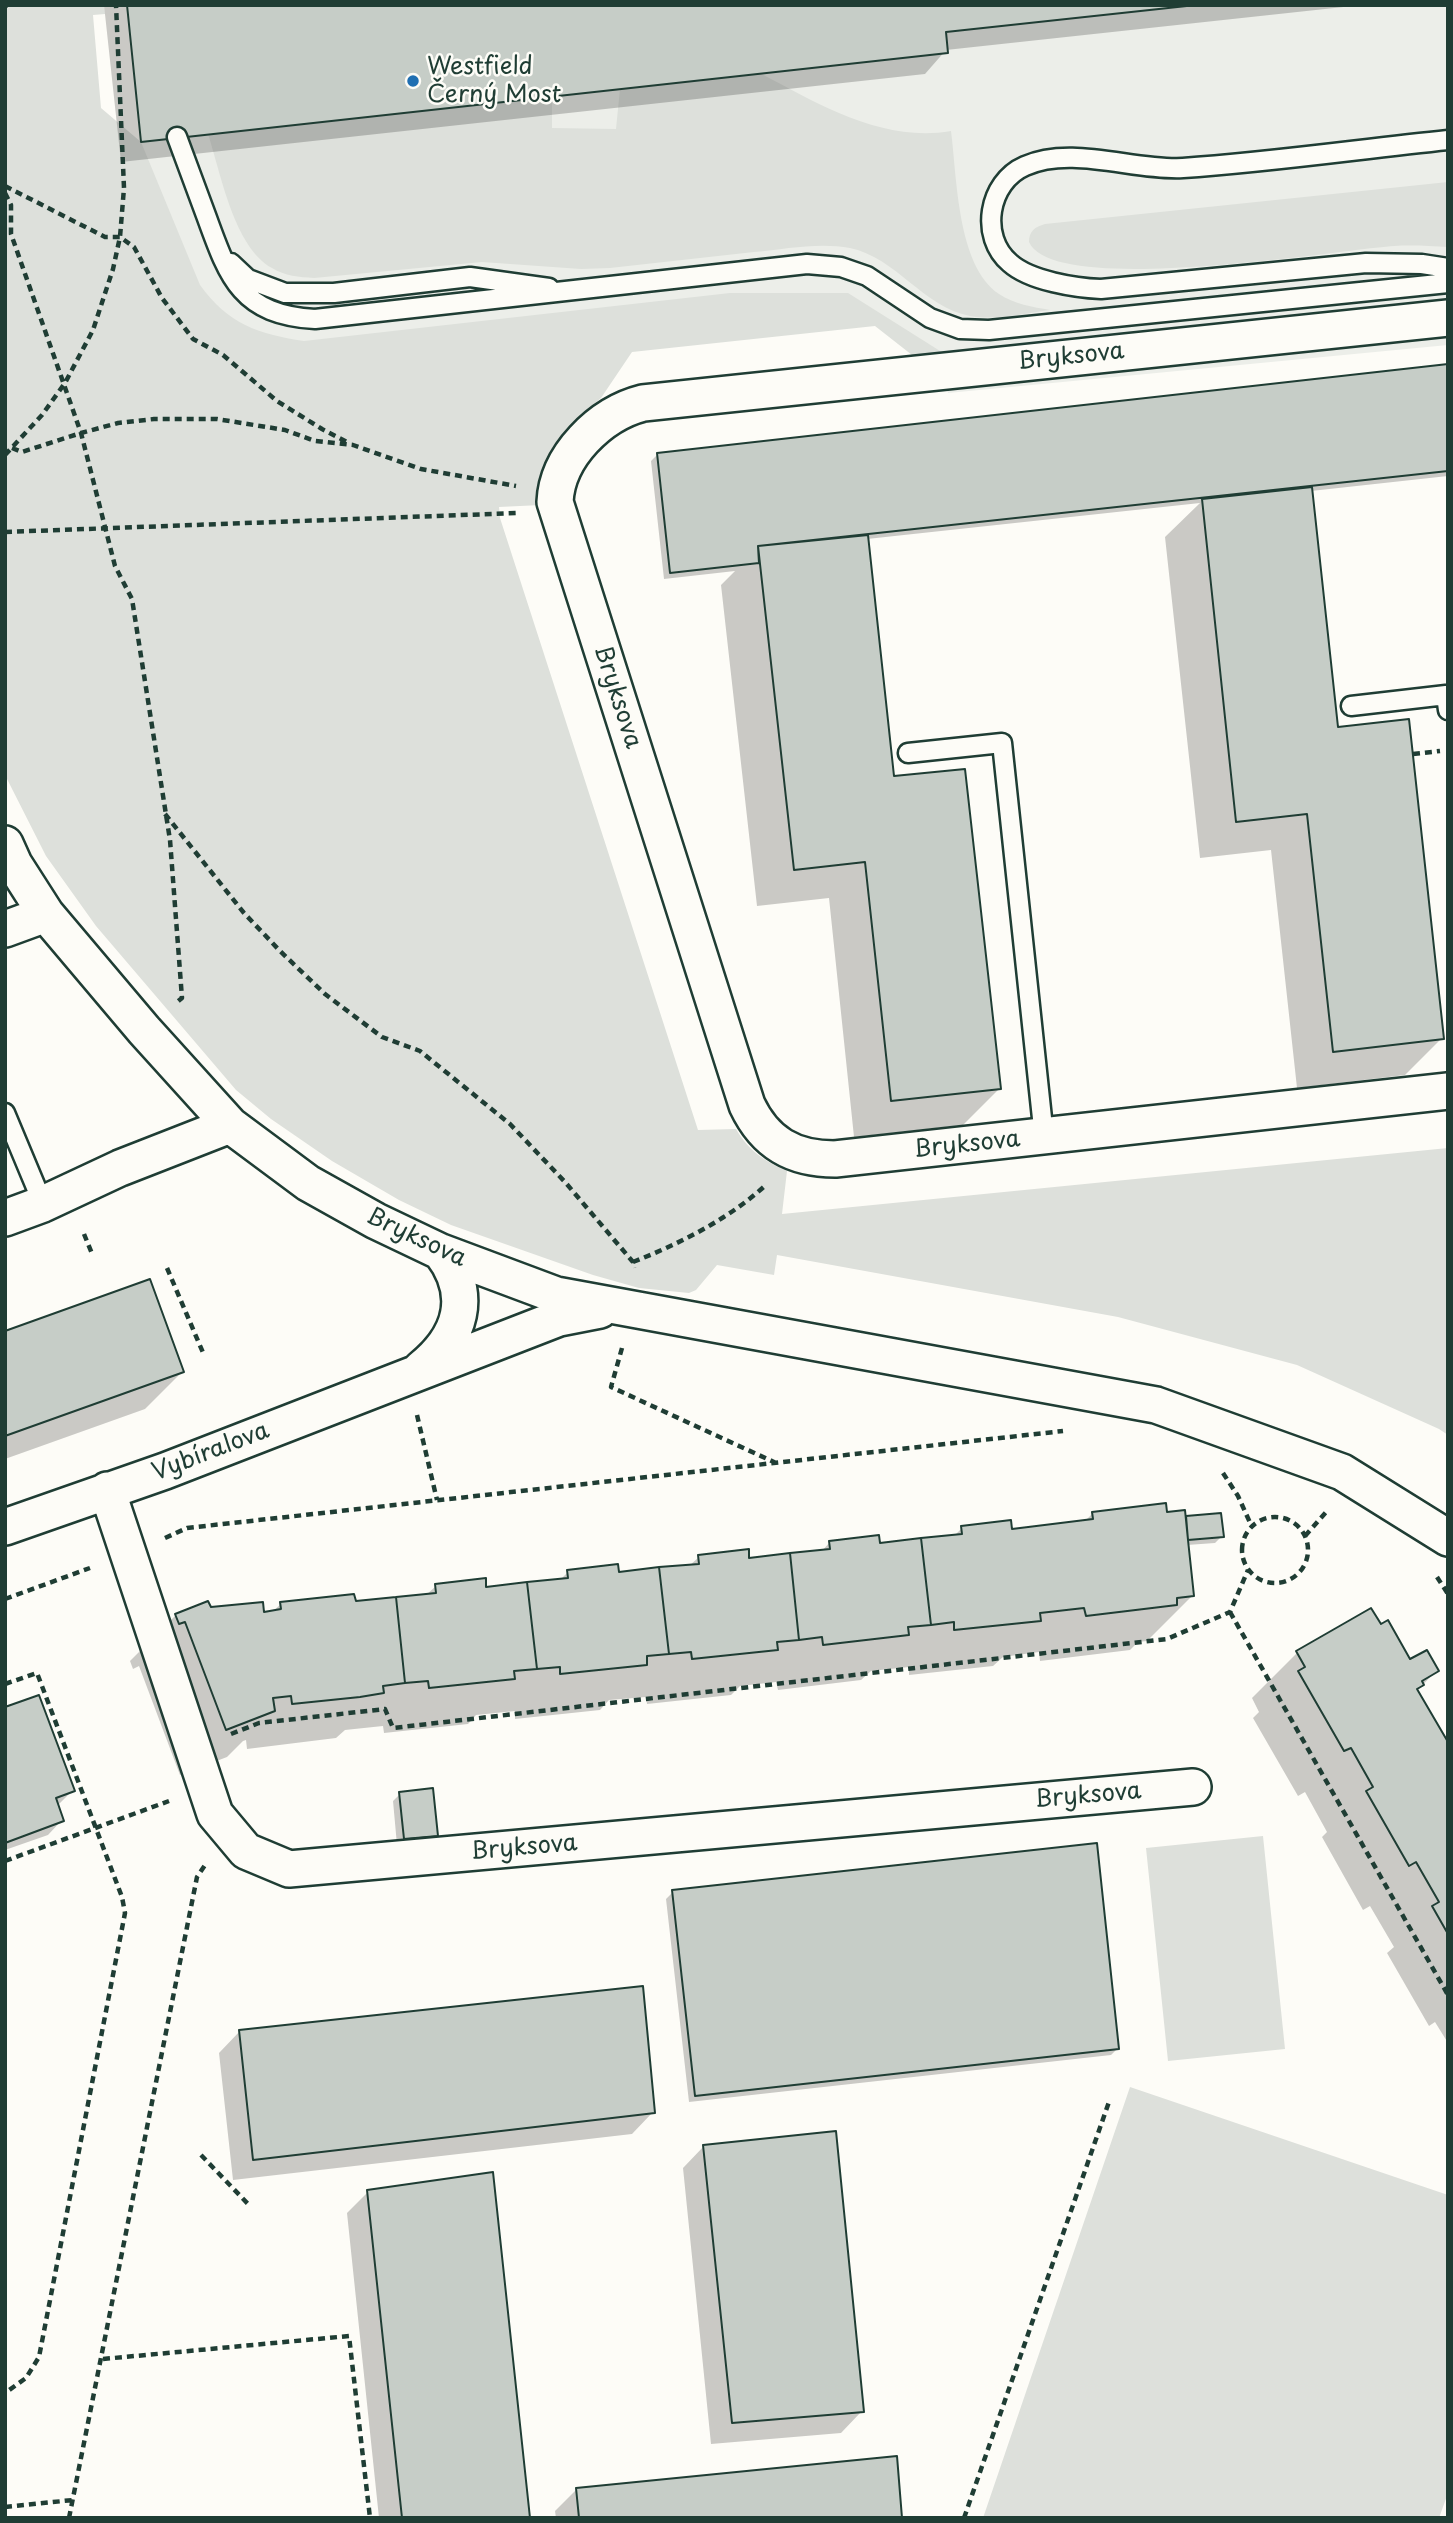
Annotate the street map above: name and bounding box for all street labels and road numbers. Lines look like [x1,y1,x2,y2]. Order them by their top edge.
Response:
street label: Bryksova [1016,337,1126,377]
street label: Bryksova [587,642,647,752]
street label: Bryksova [912,1125,1022,1165]
street label: Bryksova [361,1202,471,1274]
street label: Vybíralova [149,1417,273,1487]
street label: Bryksova [1033,1777,1143,1815]
street label: Bryksova [469,1829,579,1867]

